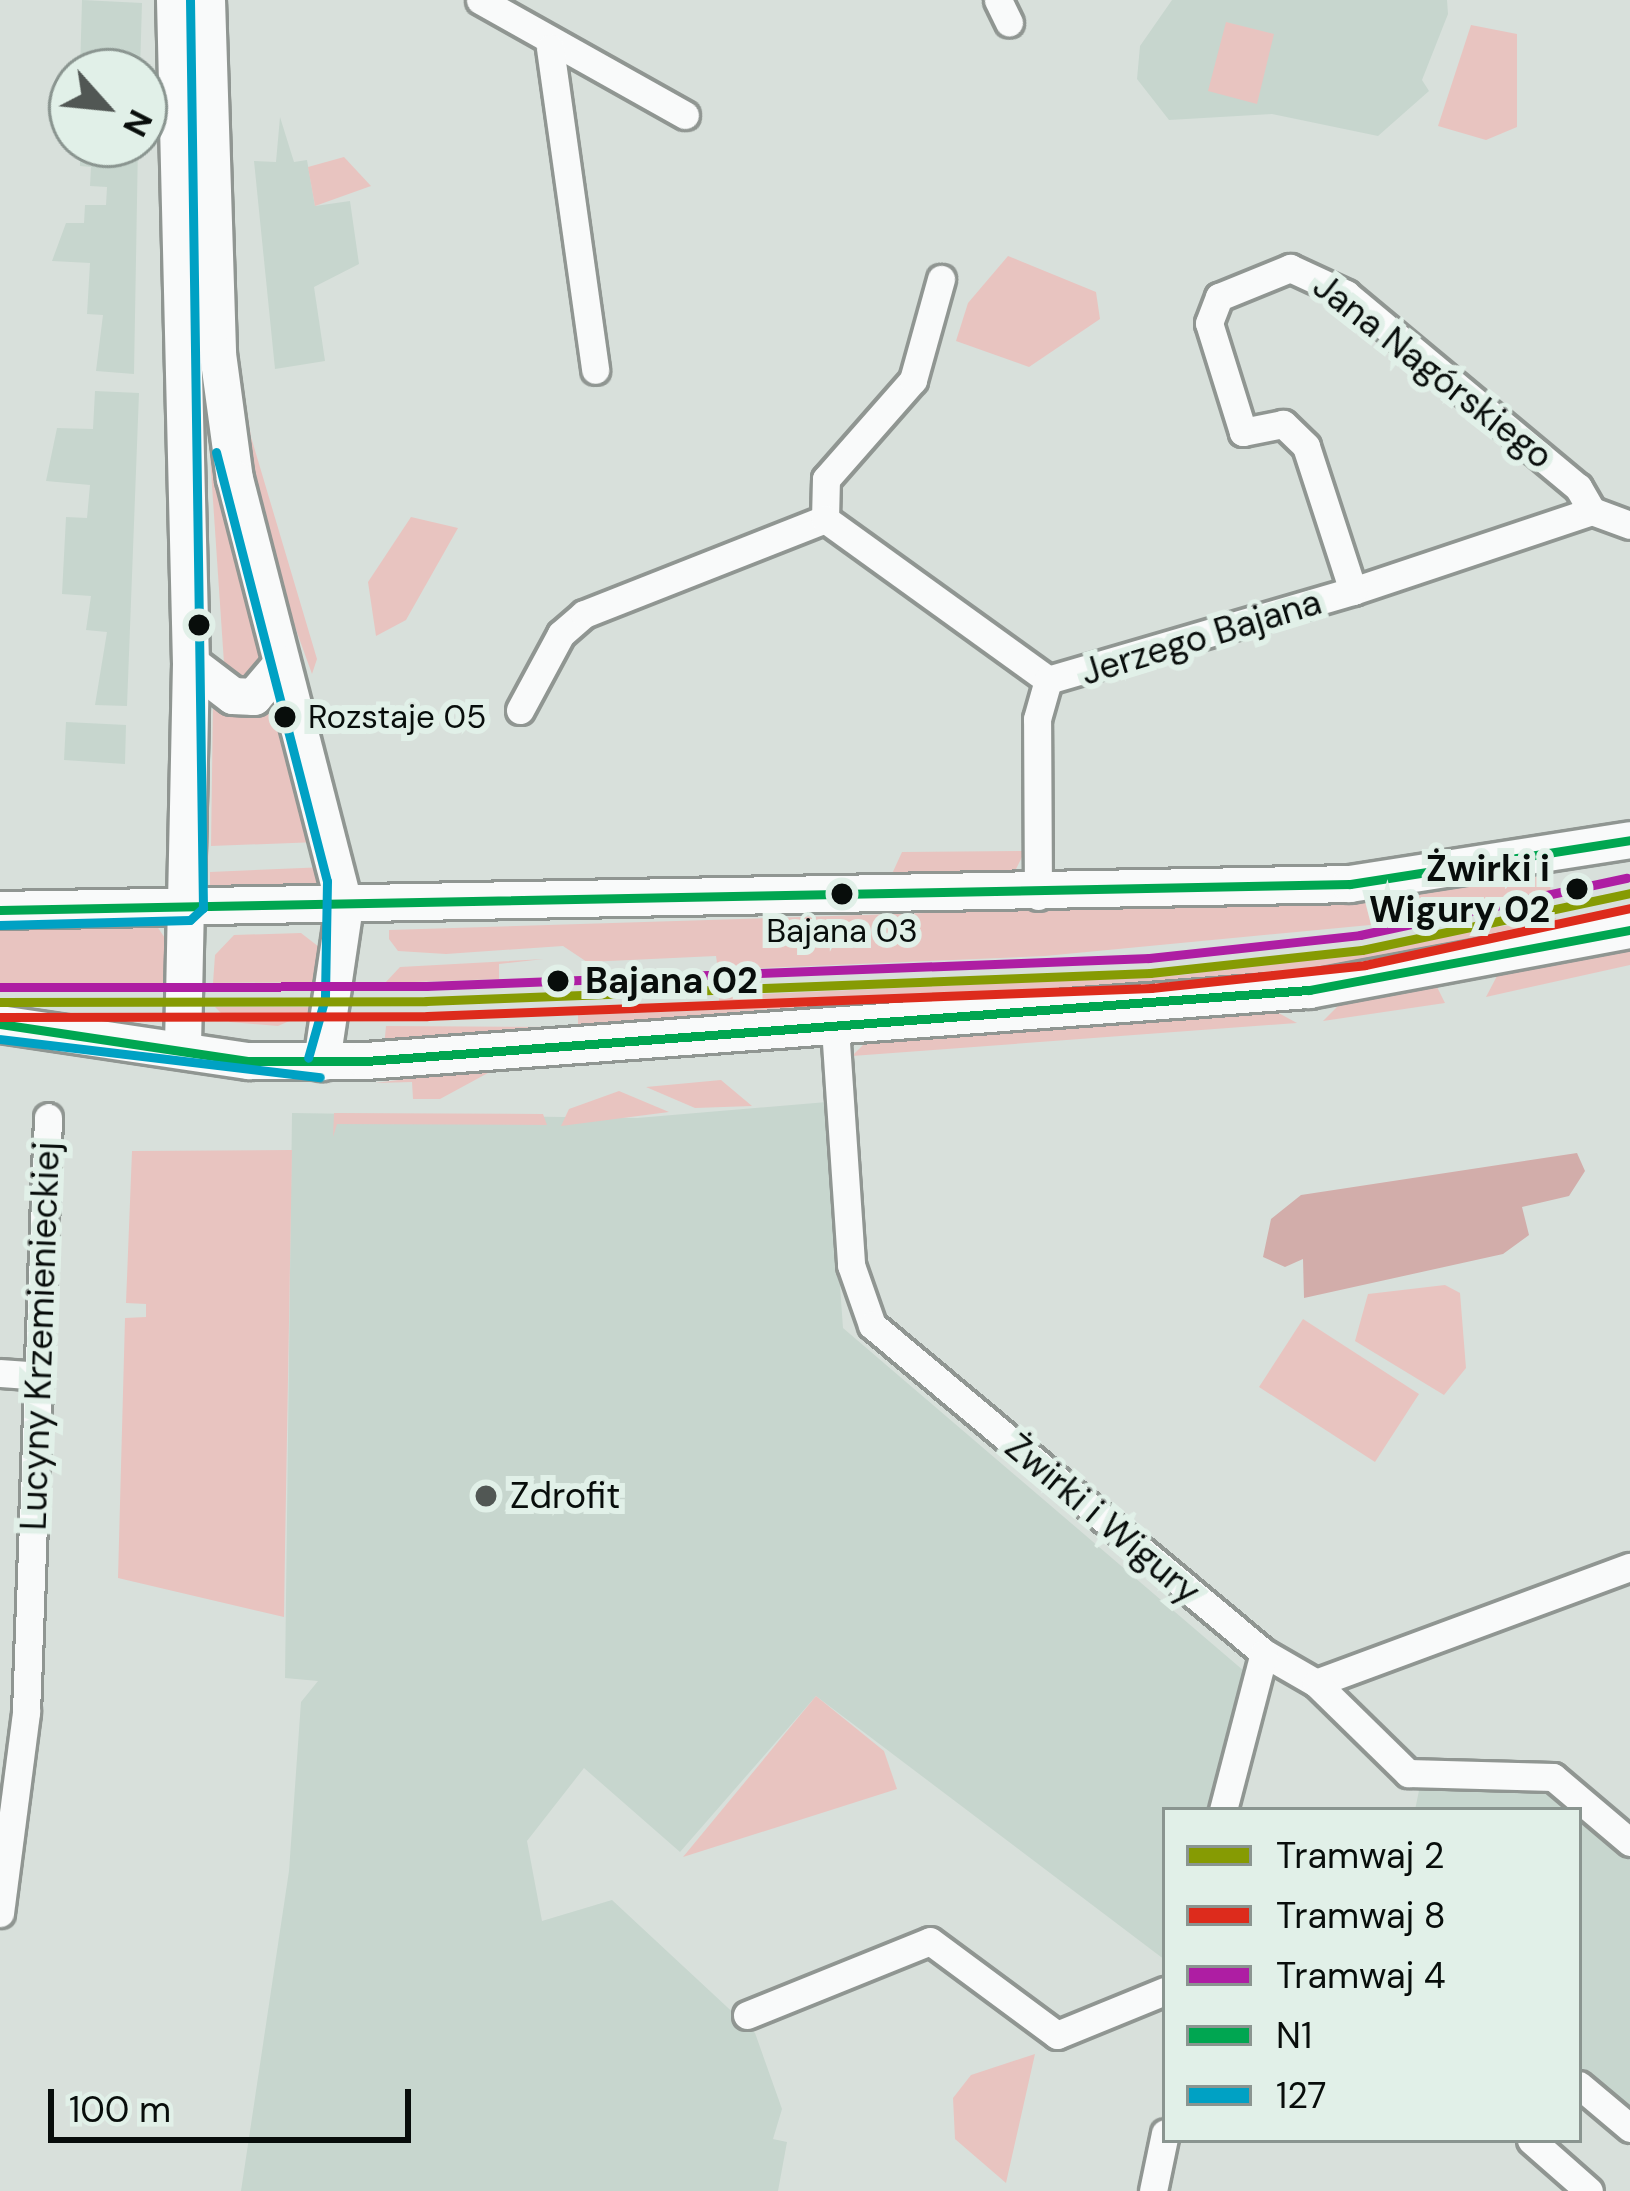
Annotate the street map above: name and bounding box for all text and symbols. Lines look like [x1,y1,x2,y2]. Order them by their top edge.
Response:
north arrow [48,48,168,168]
text: N [113,103,162,144]
street label: Jana Nagórskiego [1305,264,1561,478]
street label: Jerzego Bajana [1076,580,1326,694]
unlabelled marker [188,614,210,636]
place label: Rozstaje 05 [308,697,486,737]
marker: Rozstaje 05 [274,706,296,728]
place label: Żwirki i Wigury 02 [1369,846,1550,931]
marker: Żwirki i Wigury 02 [1561,873,1593,905]
marker: Bajana 03 [831,883,853,905]
place label: Bajana 03 [766,911,918,951]
place label: Bajana 02 [585,959,758,1003]
marker: Bajana 02 [542,965,574,997]
street label: Lucyny Krzemienieckiej [12,1141,68,1531]
street label: Żwirki i Wigury [997,1425,1209,1613]
place label: Zdrofit [510,1474,620,1518]
marker: Zdrofit [473,1483,499,1509]
legend [1162,1807,1582,2143]
text: Tramwaj 2 [1276,1832,1445,1879]
text: Tramwaj 8 [1276,1892,1446,1939]
text: Tramwaj 4 [1276,1952,1446,1999]
text: N1 [1276,2012,1312,2059]
scale bar [54,2065,417,2139]
text: 127 [1276,2072,1327,2119]
text: 100 m [69,2086,171,2133]

